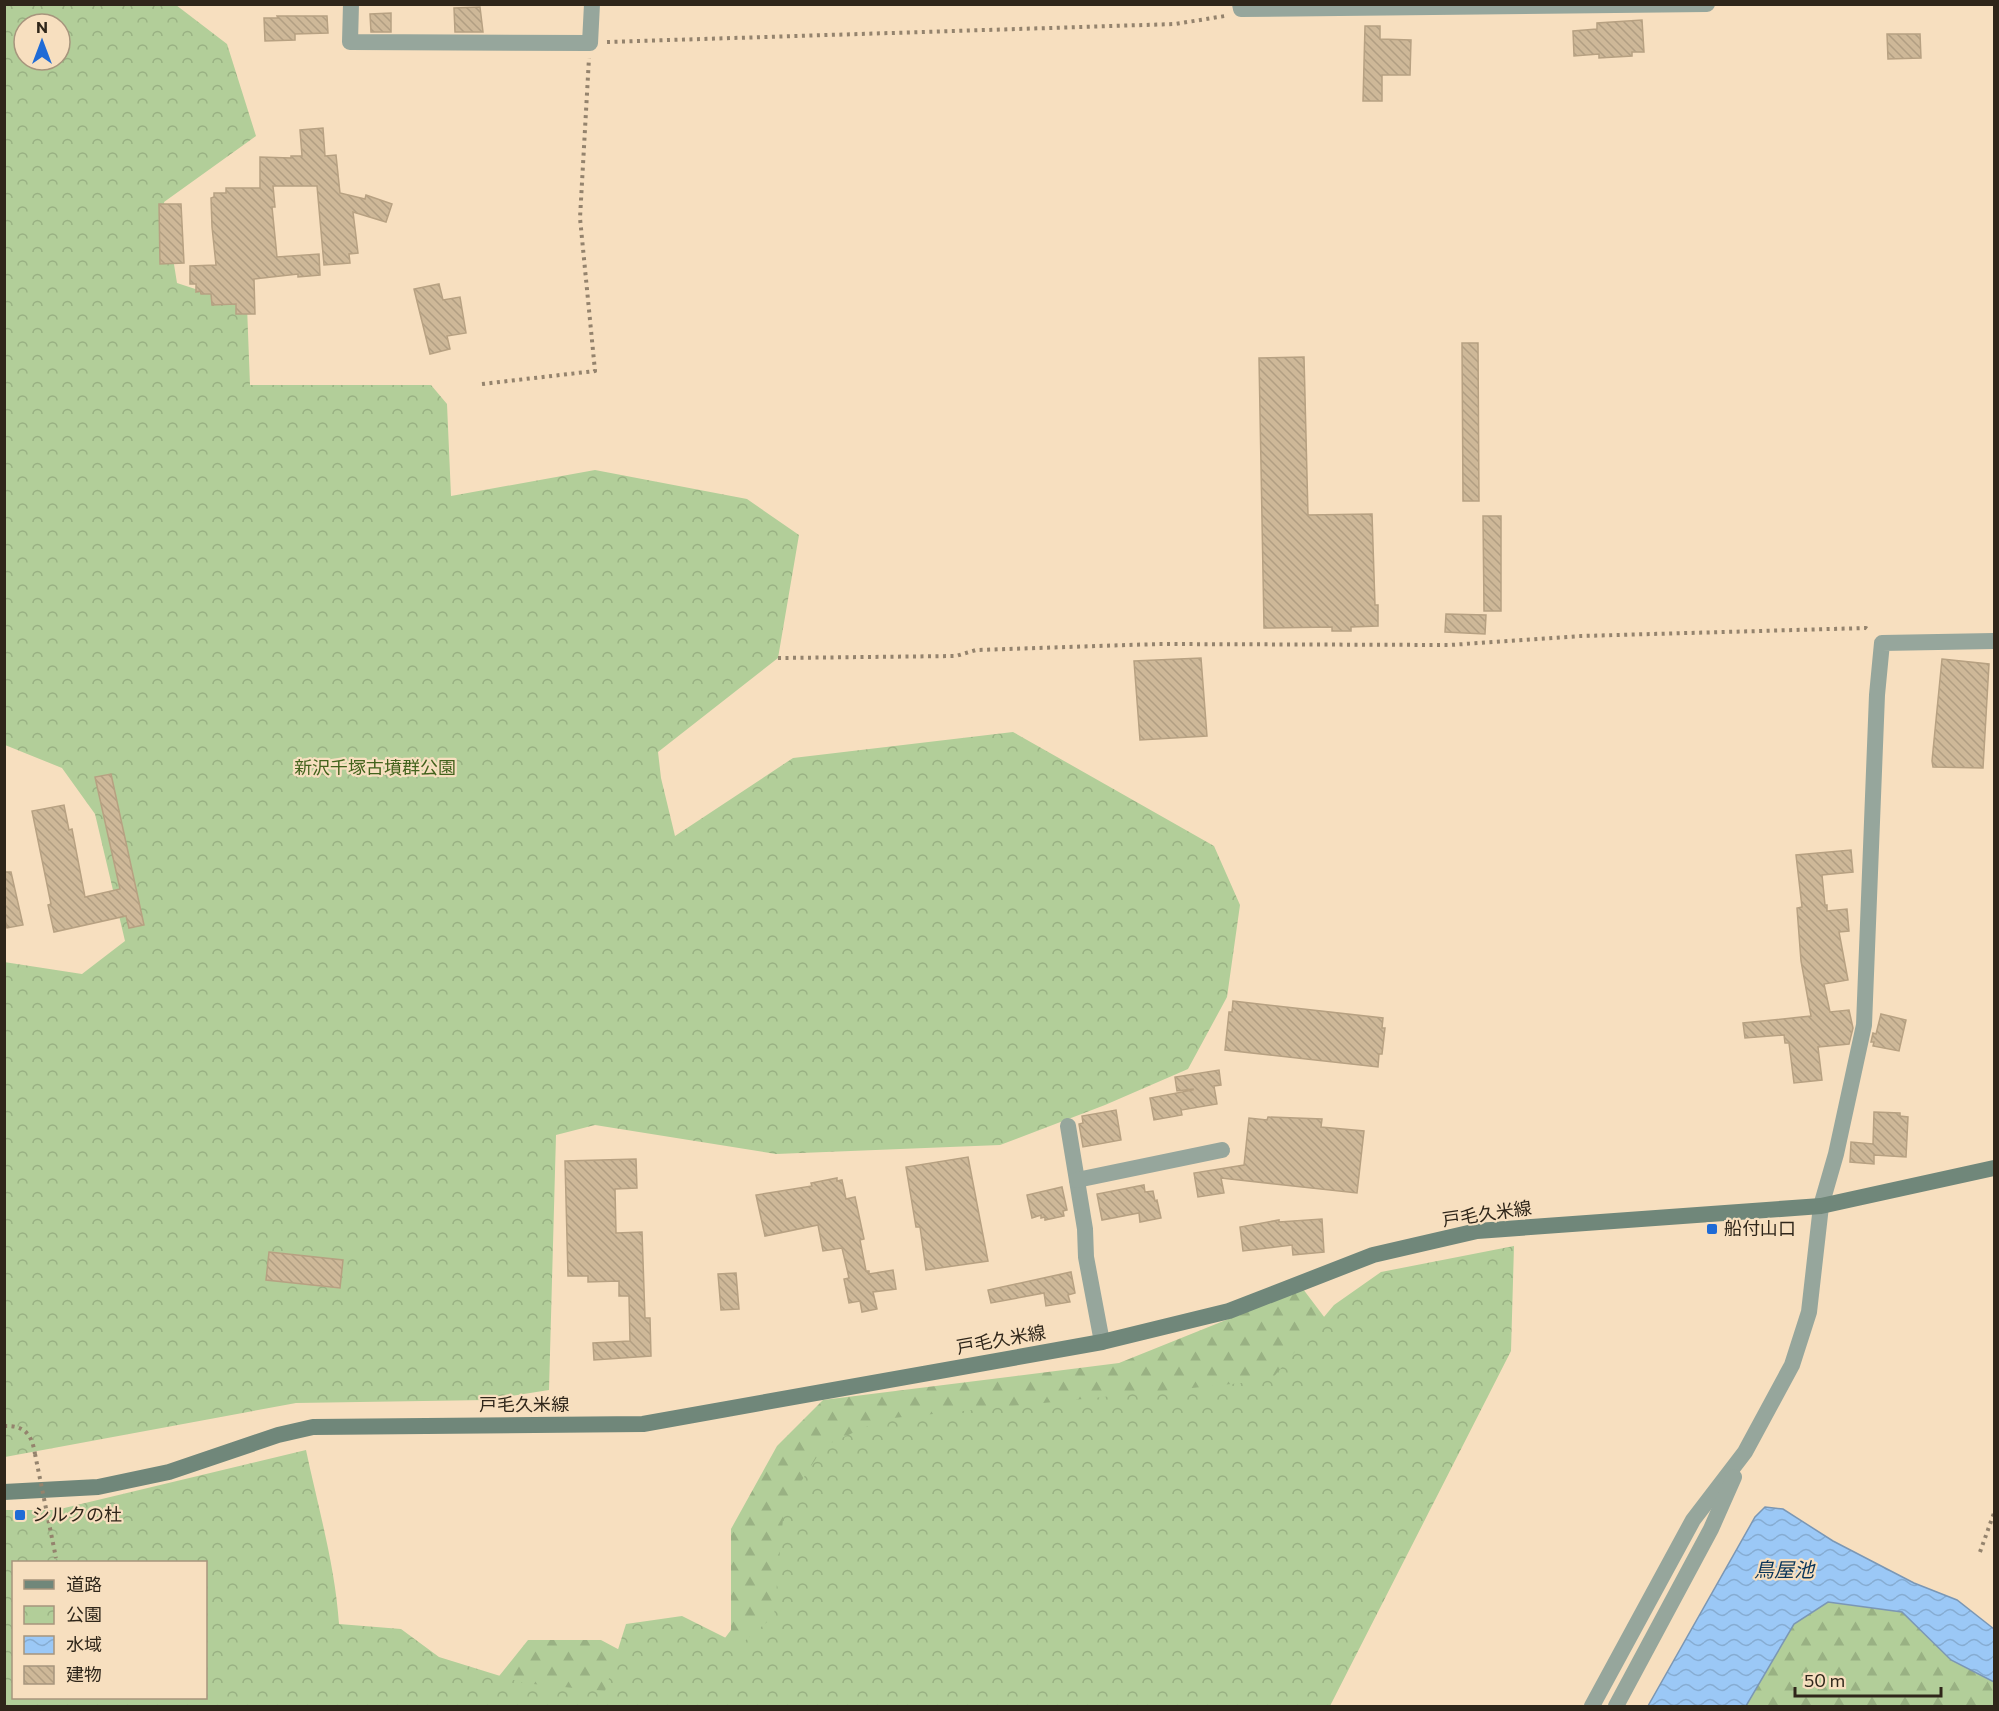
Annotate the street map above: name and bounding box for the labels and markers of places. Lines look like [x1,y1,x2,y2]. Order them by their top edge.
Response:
place label: 船付山口 [1724,1217,1796,1239]
marker: 船付山口 [1705,1222,1719,1236]
place label: シルクの杜 [32,1503,122,1525]
marker: シルクの杜 [13,1508,27,1522]

